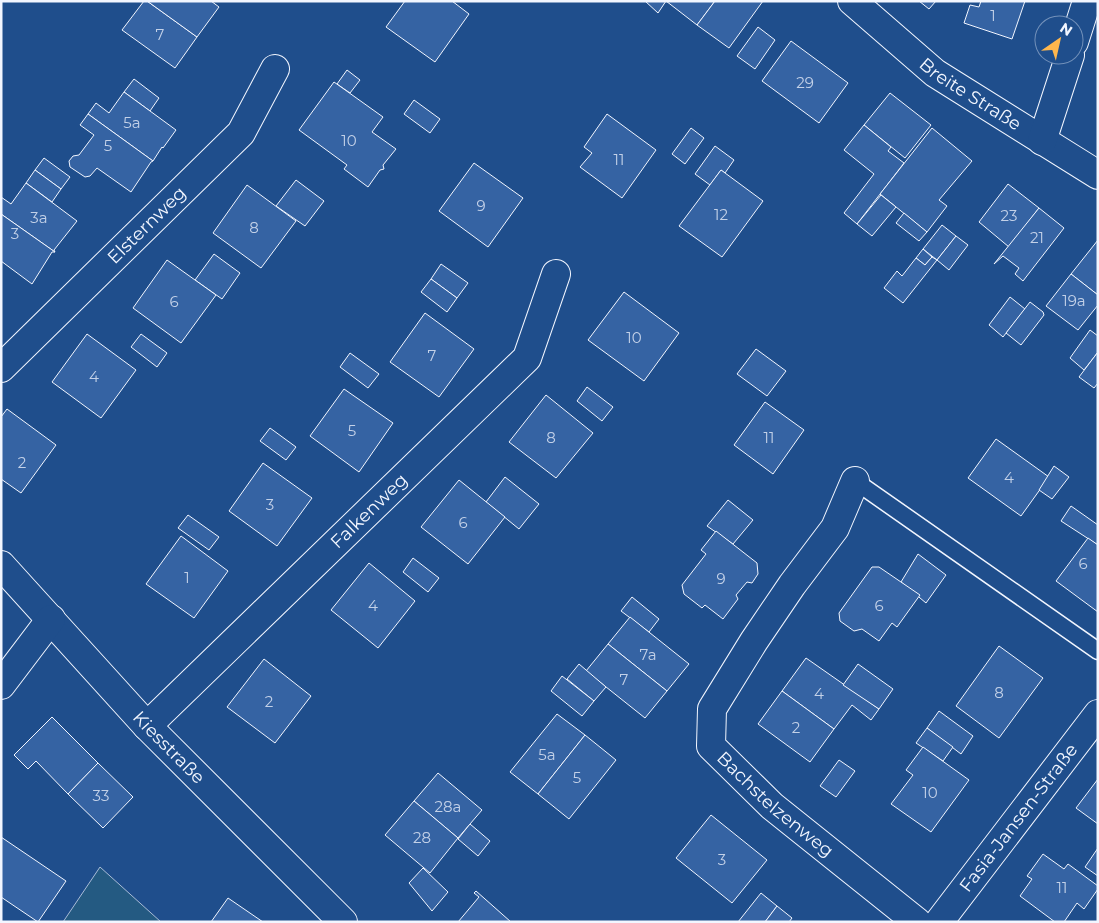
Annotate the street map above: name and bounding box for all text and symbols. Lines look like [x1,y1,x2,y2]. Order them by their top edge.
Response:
house number: 1 [990,6,996,25]
north arrow [1034,15,1084,65]
text: N [1057,19,1076,40]
house number: 7 [156,25,165,44]
street label: Breite Straße [915,53,1025,135]
house number: 29 [796,73,814,92]
house number: 5a [123,113,141,132]
house number: 10 [341,131,357,150]
house number: 5 [104,136,112,155]
house number: 11 [614,150,624,169]
street label: Elsternweg [103,182,191,269]
house number: 9 [476,196,486,215]
house number: 12 [714,205,728,224]
house number: 23 [1001,206,1017,225]
house number: 3a [30,208,48,227]
house number: 8 [249,218,259,237]
house number: 3 [11,224,19,243]
house number: 21 [1030,228,1044,247]
house number: 19a [1062,291,1086,310]
house number: 6 [169,292,179,311]
house number: 10 [626,328,642,347]
house number: 7 [428,346,437,365]
house number: 4 [89,367,99,386]
house number: 5 [348,421,356,440]
house number: 8 [546,428,556,447]
house number: 11 [764,428,774,447]
house number: 2 [18,453,26,472]
house number: 4 [1004,468,1014,487]
street label: Falkenweg [326,469,412,553]
house number: 3 [266,495,274,514]
house number: 6 [458,513,468,532]
house number: 6 [1078,554,1088,573]
house number: 1 [184,568,190,587]
house number: 9 [716,569,726,588]
house number: 4 [368,596,378,615]
house number: 6 [874,596,884,615]
house number: 7a [639,645,657,664]
house number: 7 [620,670,629,689]
house number: 8 [994,683,1004,702]
house number: 4 [814,684,824,703]
house number: 2 [265,692,273,711]
street label: Kiesstraße [128,707,210,789]
house number: 2 [792,718,800,737]
street label: Fasia-Jansen-Straße [955,739,1082,897]
house number: 5a [538,745,556,764]
street label: Bachstelzenweg [712,747,838,862]
house number: 5 [573,768,581,787]
house number: 10 [922,783,938,802]
house number: 33 [93,786,109,805]
house number: 28a [435,797,461,816]
house number: 28 [413,828,431,847]
house number: 3 [718,850,726,869]
house number: 11 [1057,878,1067,897]

